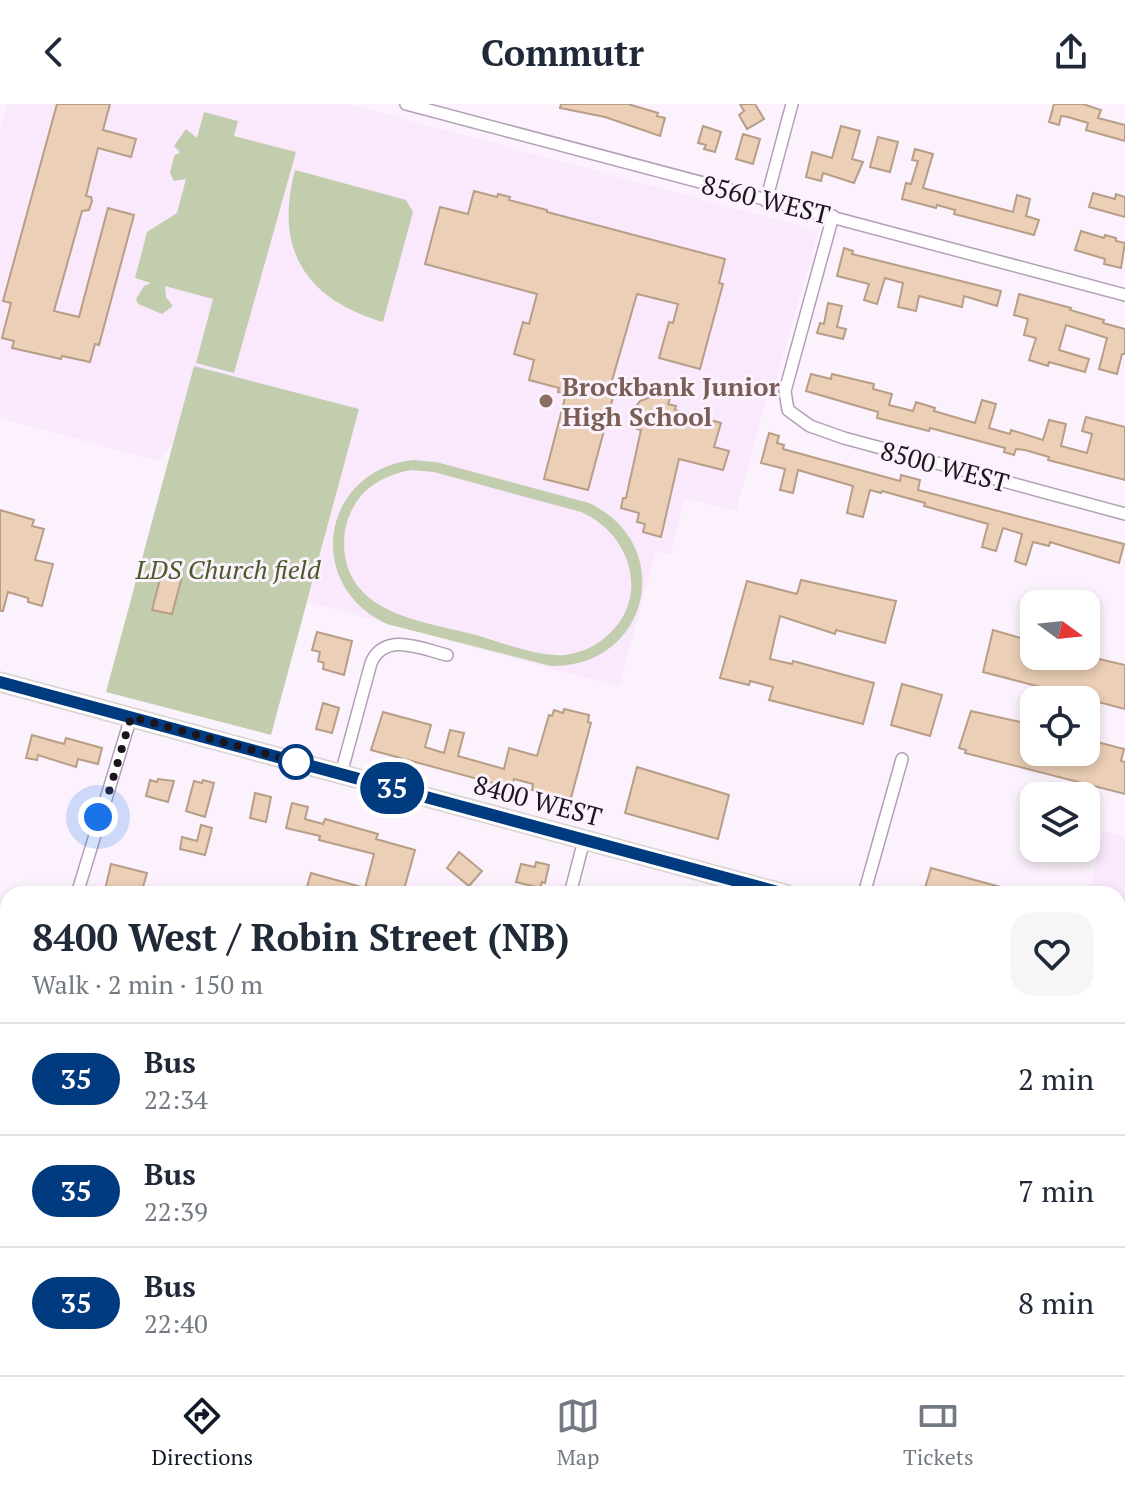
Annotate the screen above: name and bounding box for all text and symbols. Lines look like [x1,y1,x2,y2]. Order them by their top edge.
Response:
text: Commutr [481,29,644,76]
icon: back [32,30,76,74]
icon: share [1049,30,1093,74]
street label: 8560 WEST [698,167,834,231]
place label: Brockbank Junior High School [562,369,780,433]
marker: Brockbank Junior High School [537,392,555,410]
street label: 8500 WEST [877,433,1013,499]
park label: LDS Church field [134,552,322,586]
north arrow [1020,590,1100,670]
map controls [1020,590,1100,862]
button: locate [1020,686,1100,766]
unlabelled marker [279,745,313,779]
line badge: 35 [356,762,428,814]
street label: 8400 WEST [470,767,606,833]
text: 35 [376,769,408,806]
button: layers [1020,782,1100,862]
your location [78,797,118,837]
text: 8400 West / Robin Street (NB) [32,912,570,962]
button: heart [1010,912,1094,996]
text: Walk · 2 min · 150 m [32,967,263,1001]
text: Bus [144,1042,196,1082]
text: 2 min [1018,1059,1094,1099]
text: 35 [60,1060,92,1097]
text: 22:34 [144,1082,208,1116]
text: Bus [144,1154,196,1194]
text: 7 min [1018,1171,1094,1211]
text: 35 [60,1172,92,1209]
text: 22:39 [144,1194,208,1228]
text: Bus [144,1266,196,1306]
text: 8 min [1018,1283,1094,1323]
text: 35 [60,1284,92,1321]
text: 22:40 [144,1306,208,1340]
tab: Directions [152,1394,253,1471]
tab: Map [556,1394,600,1471]
tab: Tickets [903,1394,973,1471]

